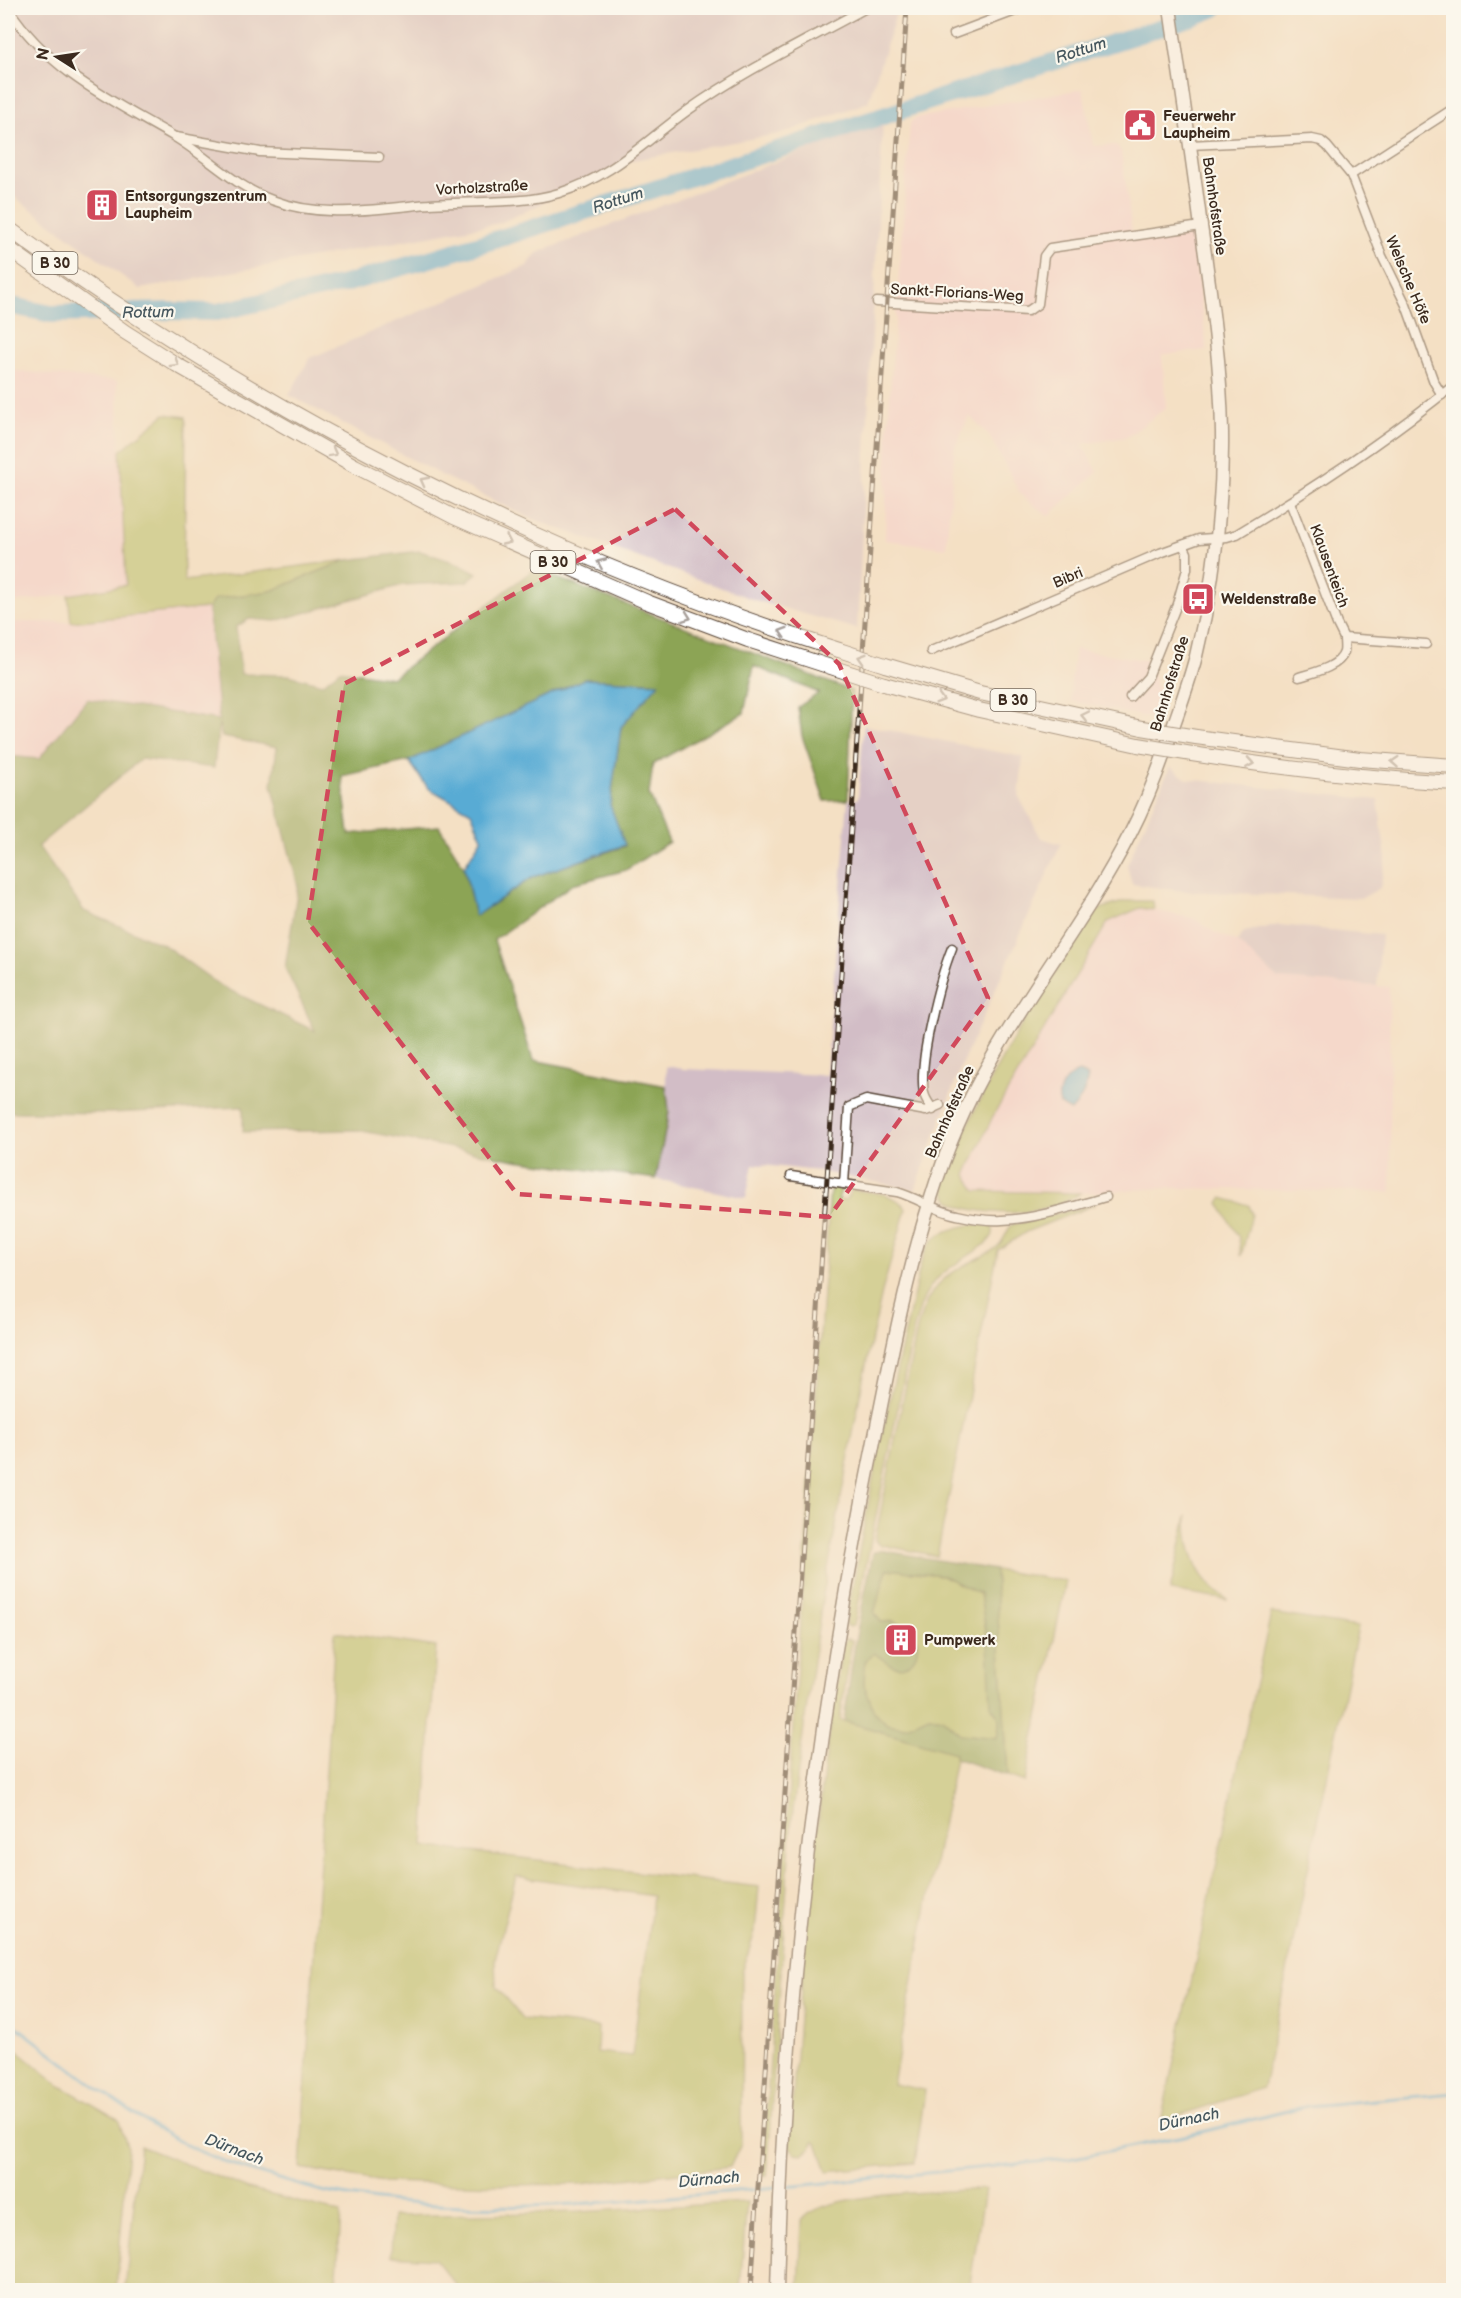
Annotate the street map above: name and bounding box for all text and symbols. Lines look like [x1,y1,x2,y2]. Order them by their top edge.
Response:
north arrow [27,27,87,87]
water label: Rottum [1053,34,1109,68]
text: N [33,46,54,62]
public building icon: Feuerwehr Laupheim [1122,107,1158,143]
place label: Feuerwehr Laupheim [1163,107,1237,143]
street label: Bahnhofstraße [1198,155,1230,257]
street label: Vorholzstraße [435,176,529,200]
water label: Rottum [590,184,646,218]
building icon: Entsorgungszentrum Laupheim [84,187,120,223]
place label: Entsorgungszentrum Laupheim [125,187,267,223]
street label: Welsche Höfe [1381,233,1435,327]
road number: B 30 [32,252,78,274]
street label: Sankt-Florians-Weg [890,280,1024,306]
water label: Rottum [122,303,174,323]
one-way arrow [169,356,179,368]
one-way arrow [327,446,337,458]
one-way arrow [420,477,430,488]
street label: Klausenteich [1305,522,1353,610]
one-way arrow [501,534,512,546]
road number: B 30 [530,551,576,573]
one-way arrow [596,558,607,570]
street label: Bibri [1050,563,1086,593]
bus stop icon: Weldenstraße [1180,581,1216,617]
place label: Weldenstraße [1221,590,1317,609]
one-way arrow [681,610,692,622]
one-way arrow [778,627,789,640]
street label: Bahnhofstraße [1146,634,1194,734]
one-way arrow [857,652,868,665]
road number: B 30 [990,689,1036,711]
one-way arrow [935,692,945,705]
one-way arrow [1080,711,1090,724]
one-way arrow [1245,756,1255,769]
one-way arrow [1391,756,1400,769]
street label: Bahnhofstraße [921,1063,979,1161]
building icon: Pumpwerk [883,1622,919,1658]
place label: Pumpwerk [924,1631,995,1650]
water label: Dürnach [1157,2104,1221,2136]
water label: Dürnach [202,2130,266,2170]
water label: Dürnach [678,2168,741,2192]

